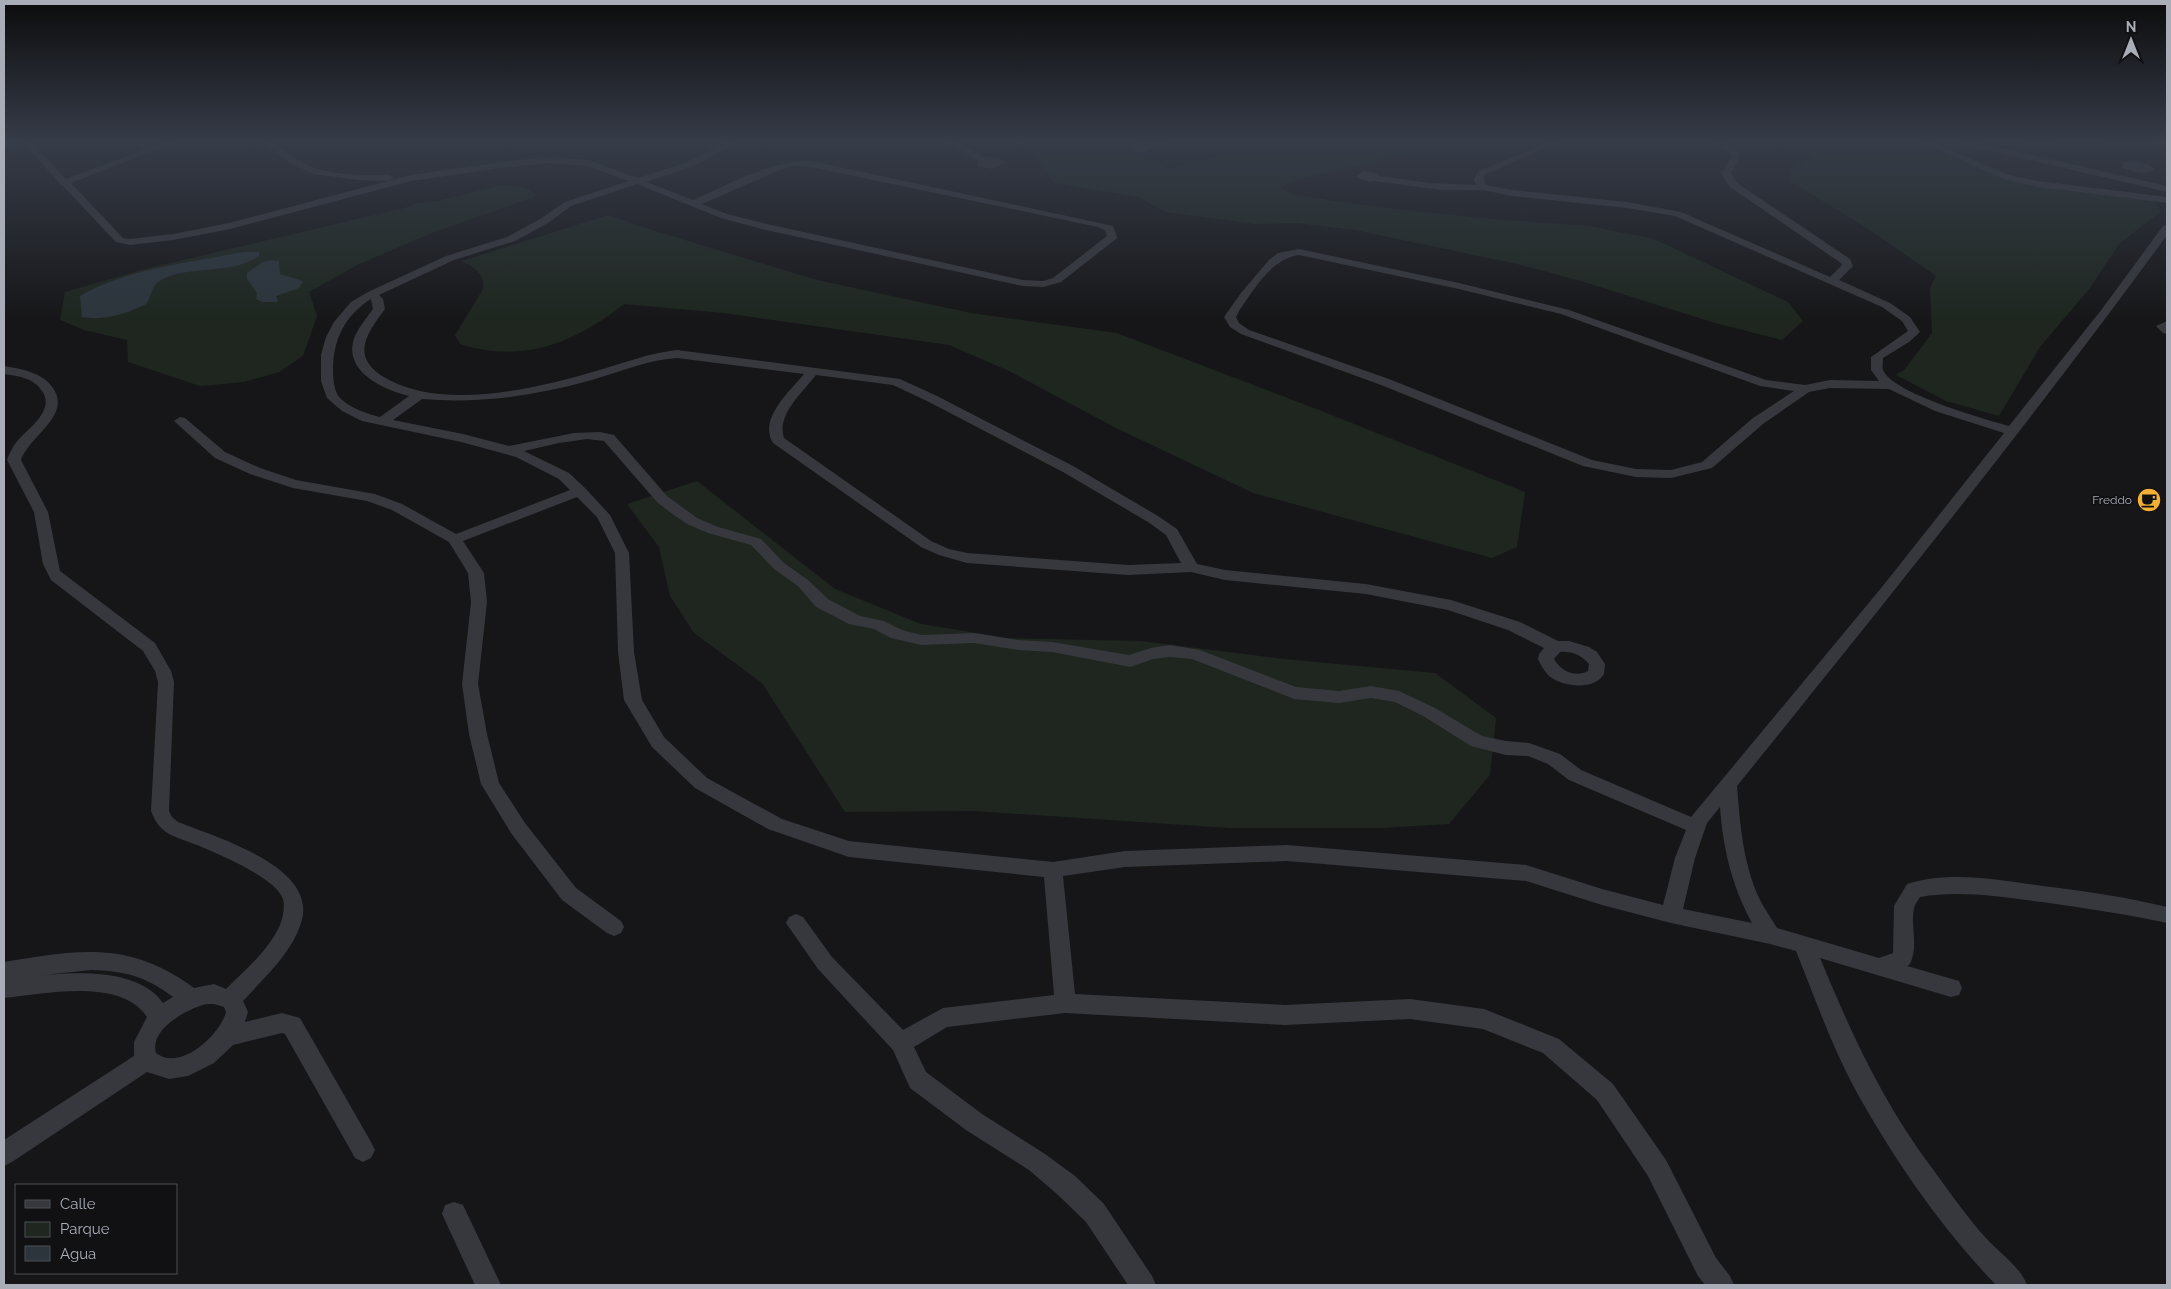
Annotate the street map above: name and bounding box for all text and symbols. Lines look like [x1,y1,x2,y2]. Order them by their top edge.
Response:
north arrow [2106,15,2156,65]
text: N [2126,19,2136,35]
cafe icon: Freddo [2136,487,2162,513]
place label: Freddo [2092,493,2132,507]
legend [15,1184,178,1274]
text: Calle [60,1195,96,1213]
text: Parque [60,1220,110,1238]
text: Agua [60,1245,96,1263]

